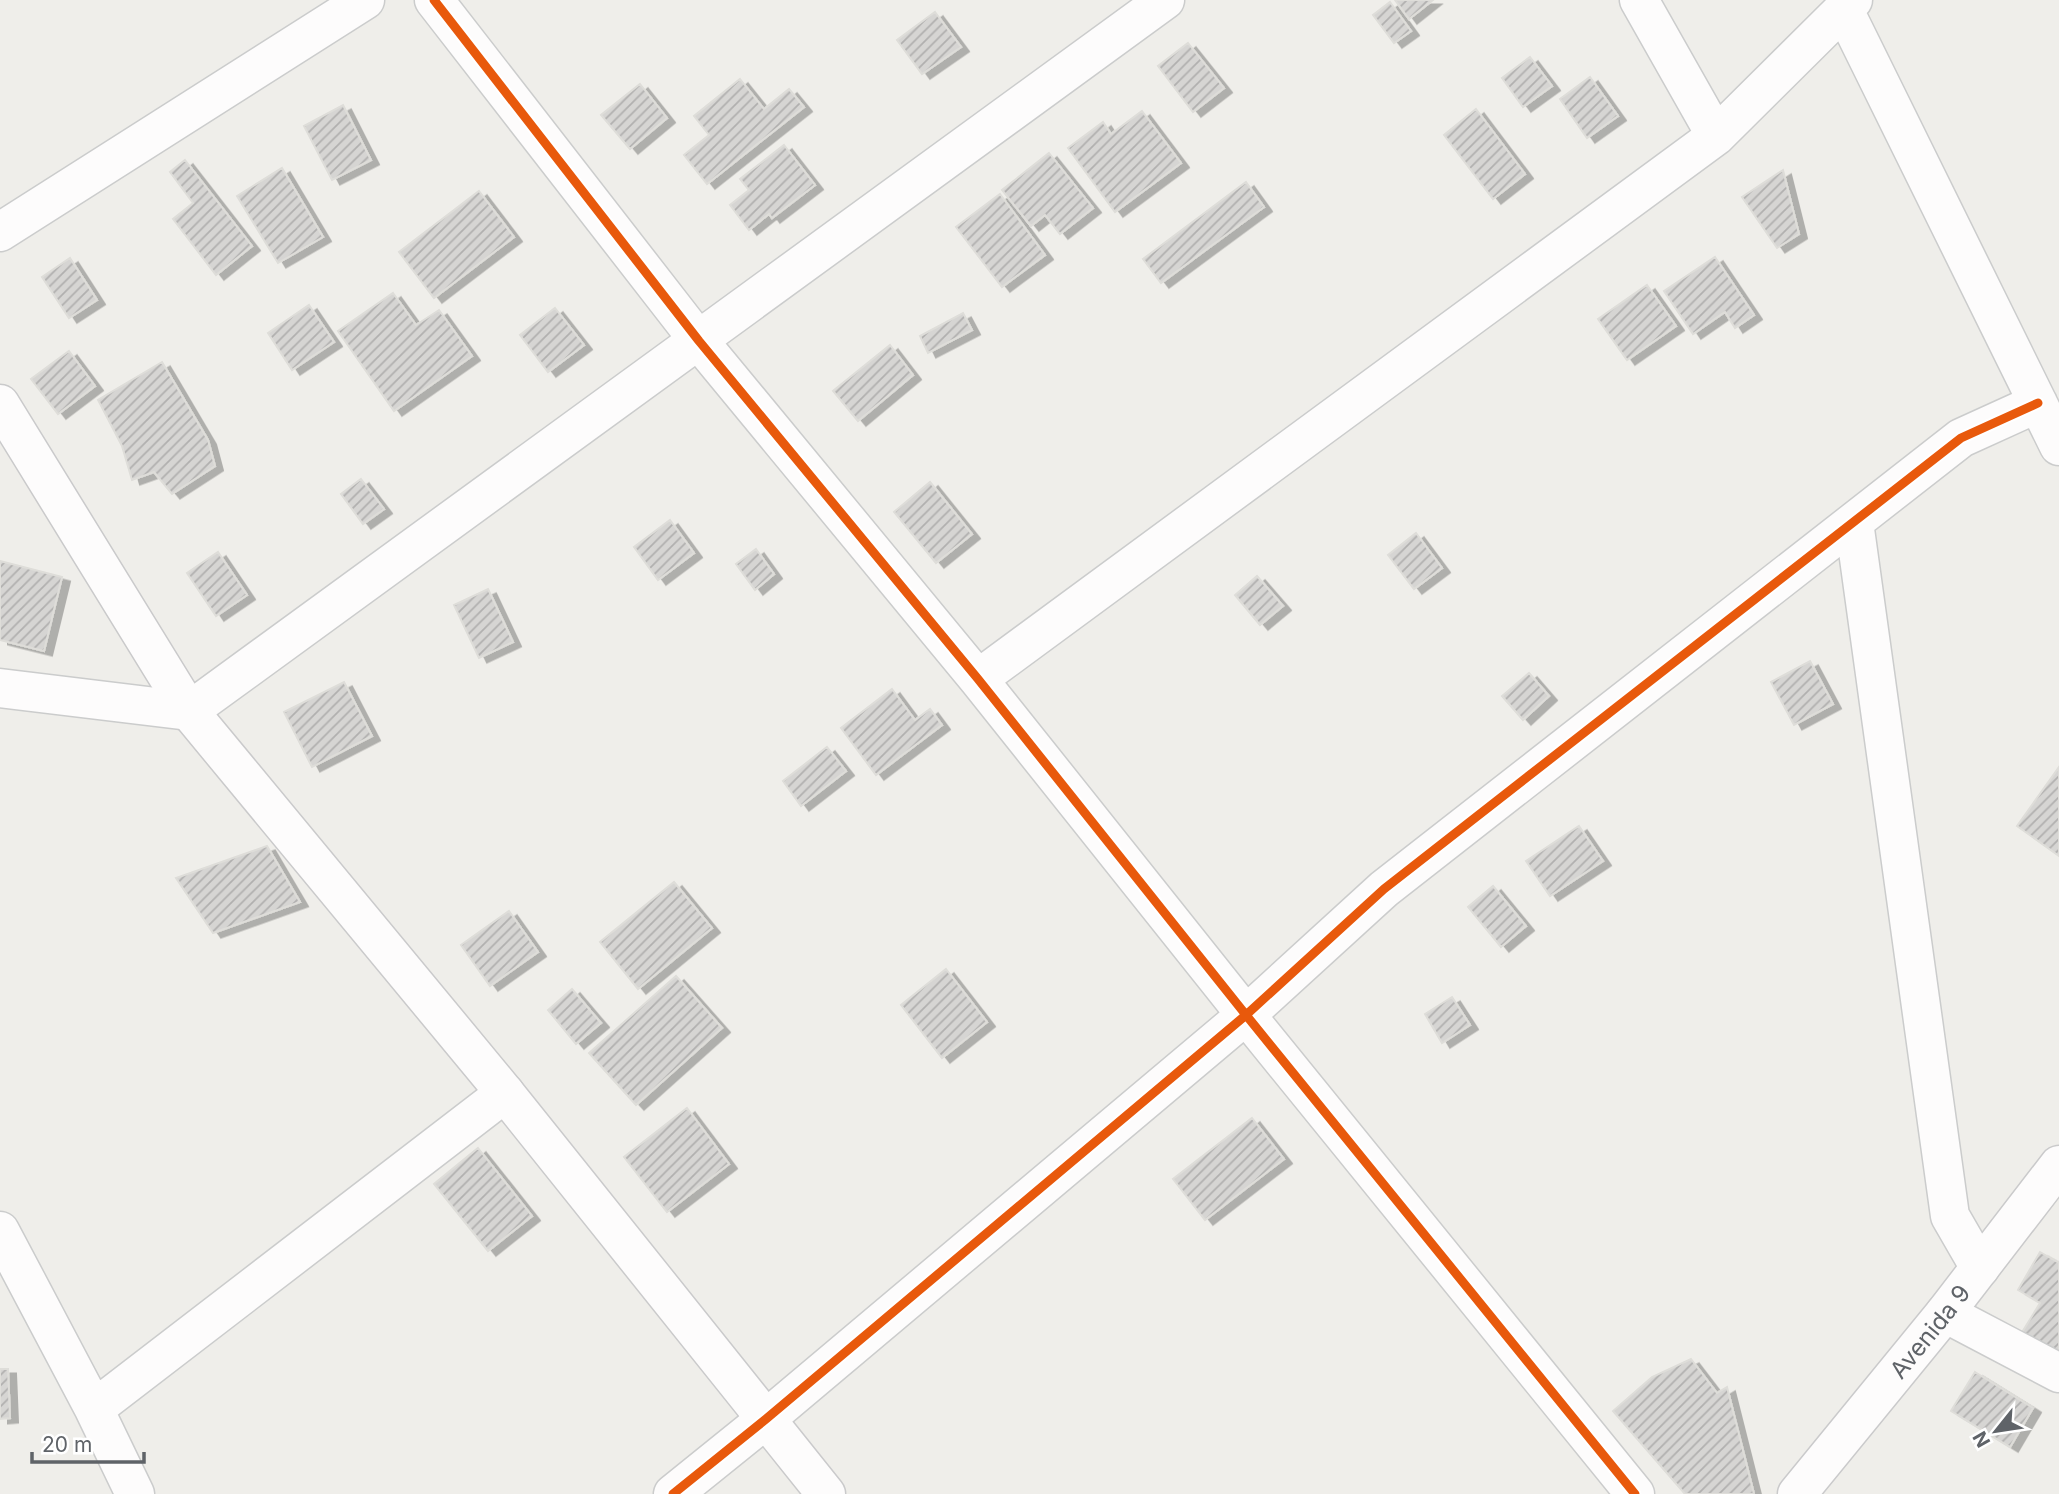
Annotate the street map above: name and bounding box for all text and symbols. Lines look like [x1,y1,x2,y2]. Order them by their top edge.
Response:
street label: Avenida 9 [1883,1279,1976,1384]
north arrow [1961,1396,2031,1466]
scale bar [32,1420,144,1464]
text: N [1968,1427,1995,1451]
text: 20 m [42,1432,92,1457]

